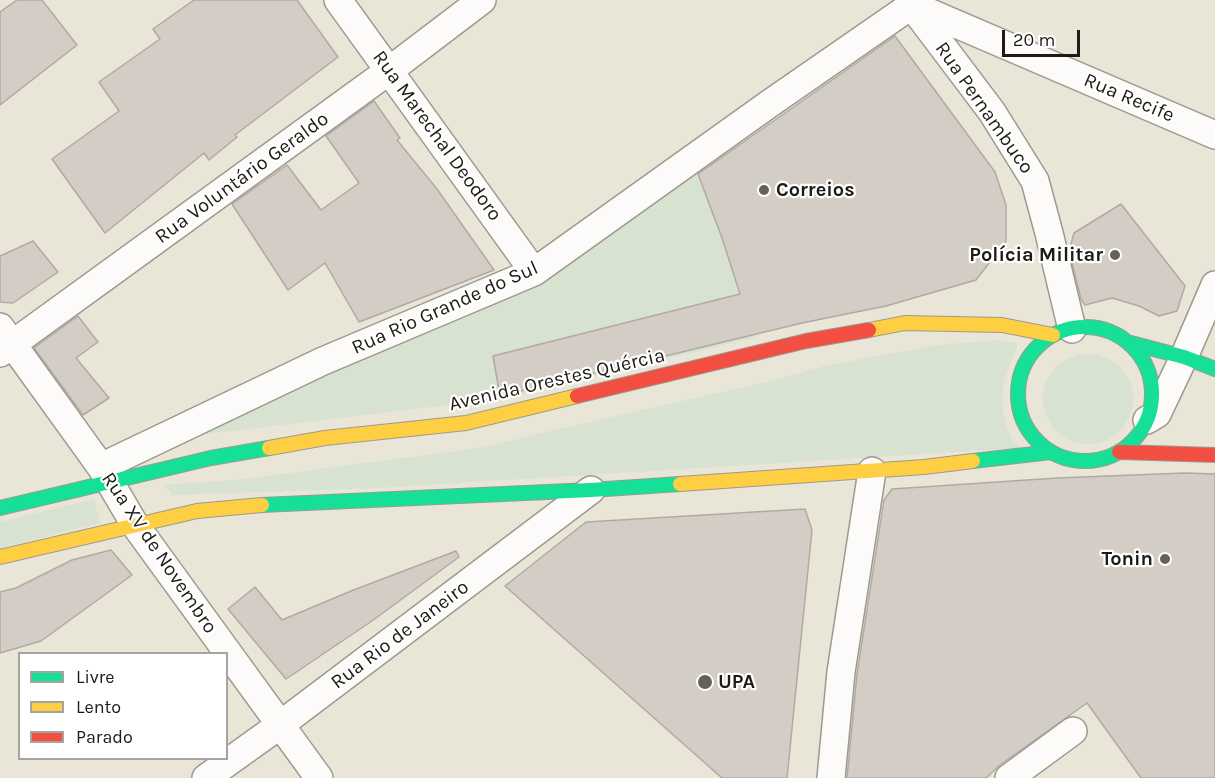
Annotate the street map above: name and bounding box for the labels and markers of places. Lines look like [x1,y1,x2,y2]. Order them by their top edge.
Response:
place label: Correios [776,178,855,202]
marker: Correios [757,183,771,197]
place label: Polícia Militar [969,243,1103,267]
marker: Polícia Militar [1108,248,1122,262]
place label: Tonin [1101,547,1153,571]
marker: Tonin [1158,552,1172,566]
place label: UPA [718,670,755,694]
marker: UPA [696,673,714,691]

